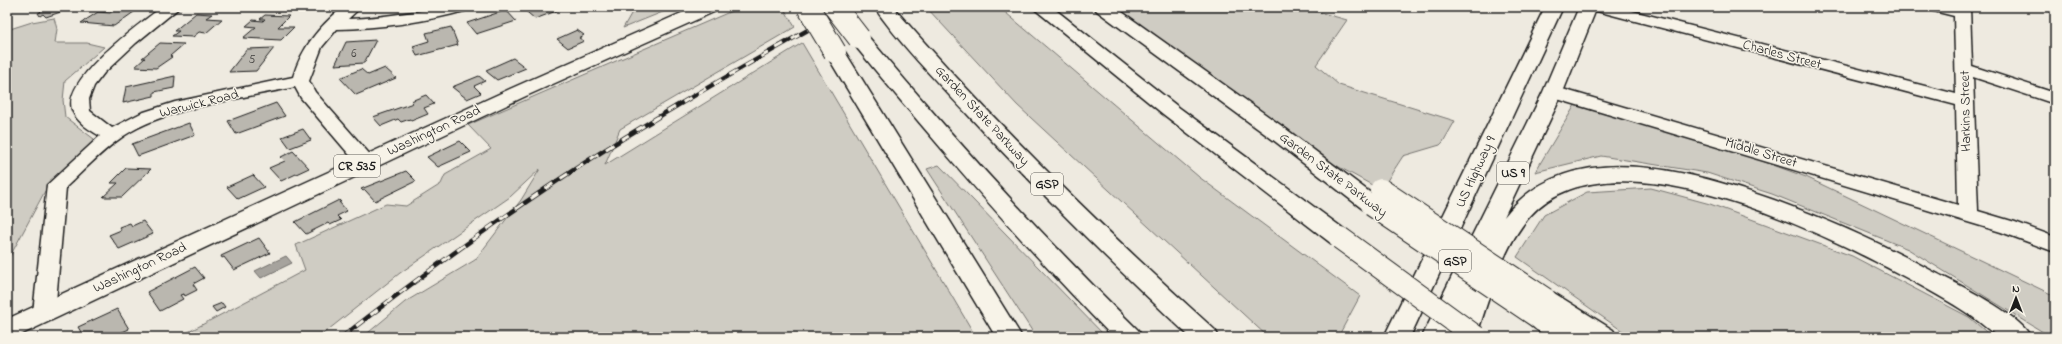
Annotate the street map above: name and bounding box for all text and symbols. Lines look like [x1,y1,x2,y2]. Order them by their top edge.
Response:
street label: Charles Street [1740,34,1824,76]
house number: 6 [351,45,357,63]
house number: 5 [249,51,256,69]
street label: Garden State Parkway [929,61,1034,172]
street label: Harkins Street [1955,70,1977,152]
street label: Warwick Road [157,84,241,124]
street label: Washington Road [384,100,485,163]
street label: Garden State Parkway [1274,127,1392,224]
street label: US Highway 9 [1450,132,1503,212]
street label: Middle Street [1722,132,1800,174]
road number: CR 535 [334,155,380,177]
road number: US 9 [1497,162,1529,184]
road number: GSP [1031,173,1063,195]
street label: Washington Road [90,237,191,300]
road number: GSP [1439,250,1471,272]
north arrow [1996,278,2036,318]
text: N [2012,281,2020,297]

